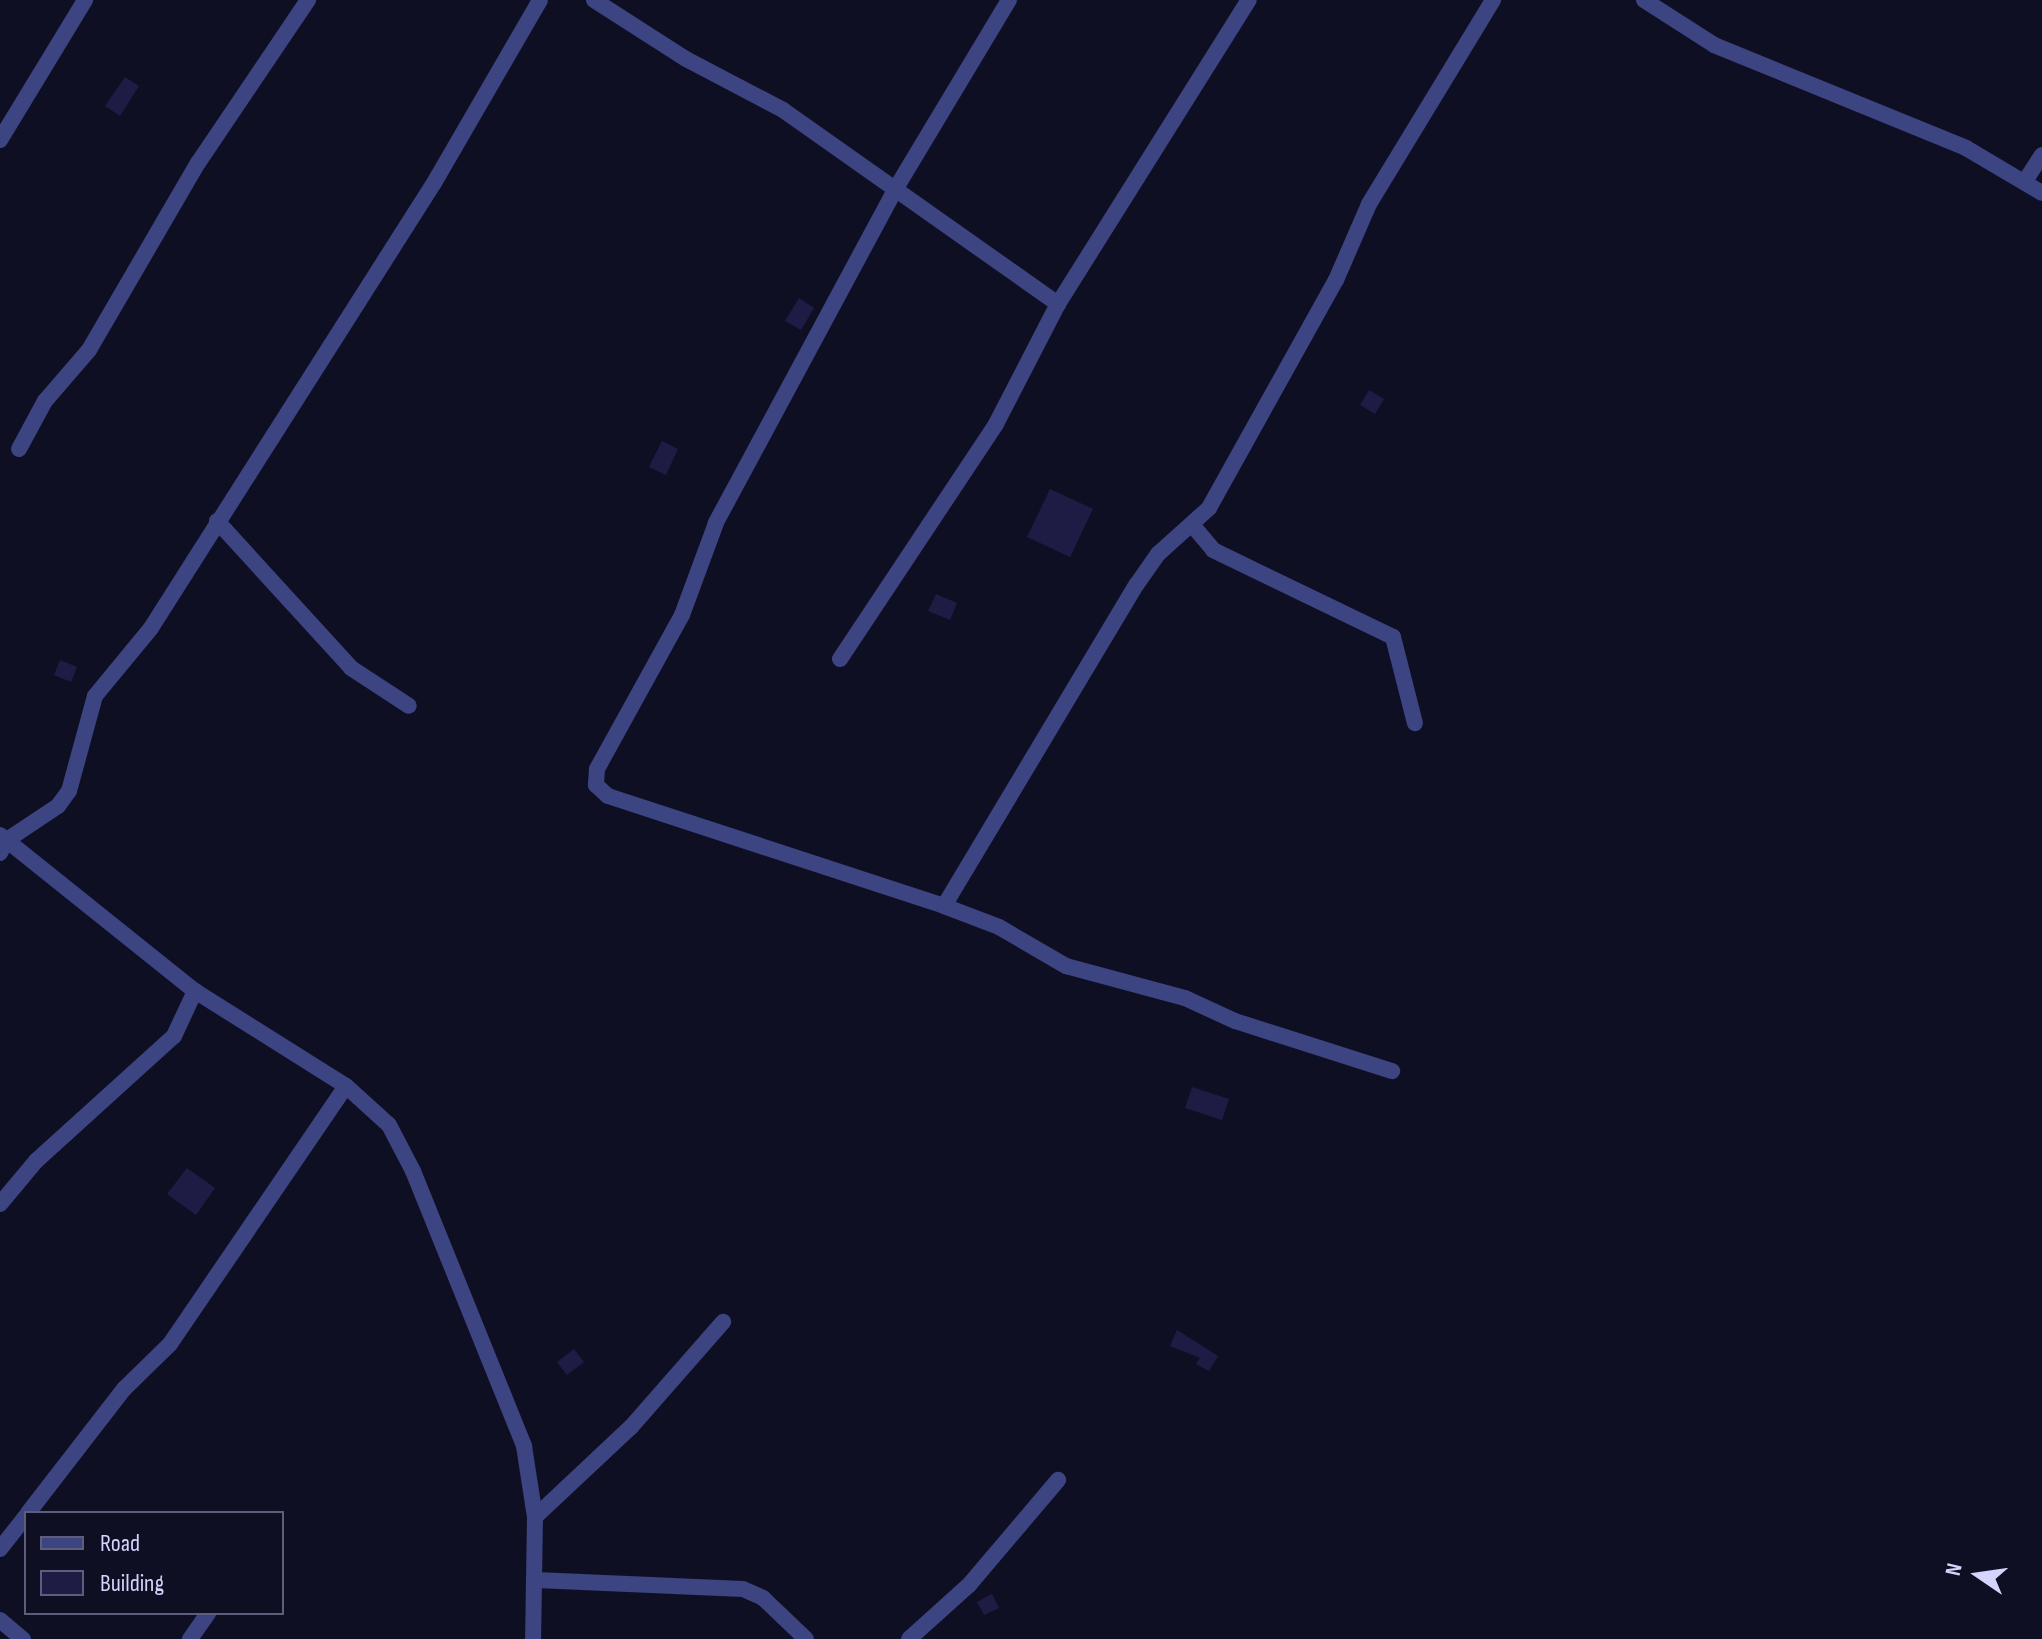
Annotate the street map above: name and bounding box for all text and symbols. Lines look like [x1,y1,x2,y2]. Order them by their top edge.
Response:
legend [24,1511,284,1615]
text: Road [100,1529,140,1558]
north arrow [1938,1535,2018,1615]
text: N [1940,1561,1969,1578]
text: Building [100,1569,164,1598]

